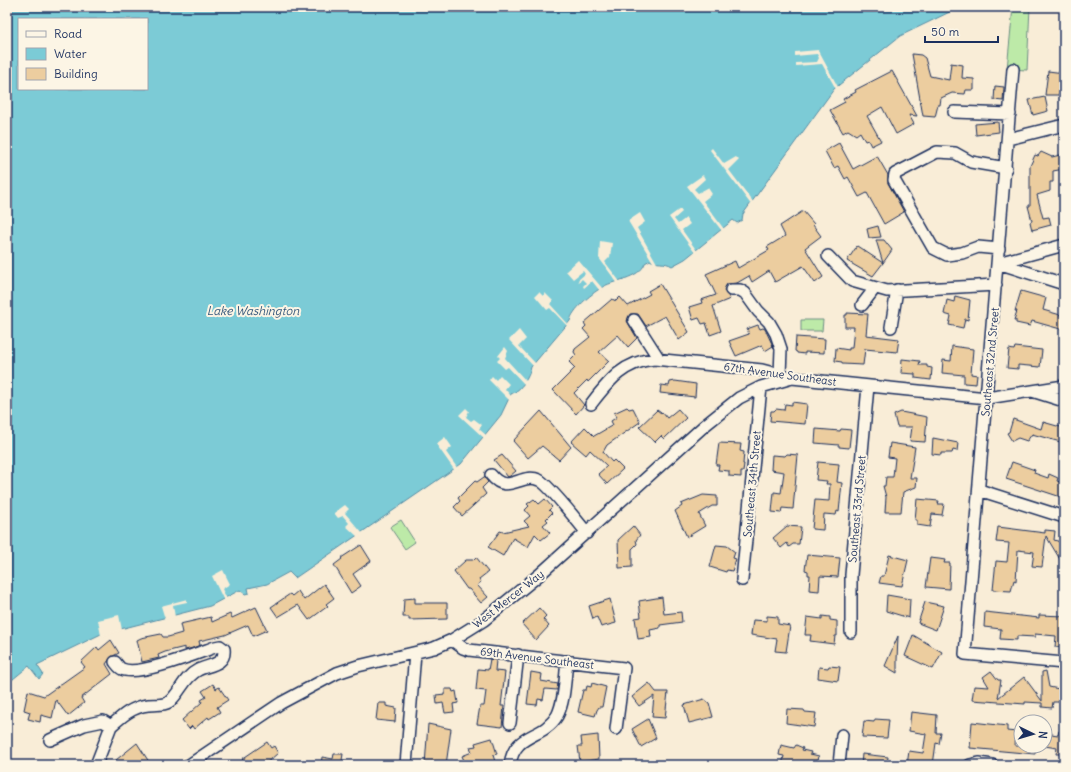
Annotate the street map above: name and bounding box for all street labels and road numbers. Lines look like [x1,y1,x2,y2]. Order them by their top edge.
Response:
street label: Southeast 32nd Street [978,307,1002,417]
street label: 67th Avenue Southeast [723,359,838,389]
street label: Southeast 34th Street [740,430,764,538]
street label: Southeast 33rd Street [845,454,869,563]
street label: West Mercer Way [470,567,546,631]
street label: 69th Avenue Southeast [479,644,595,672]

